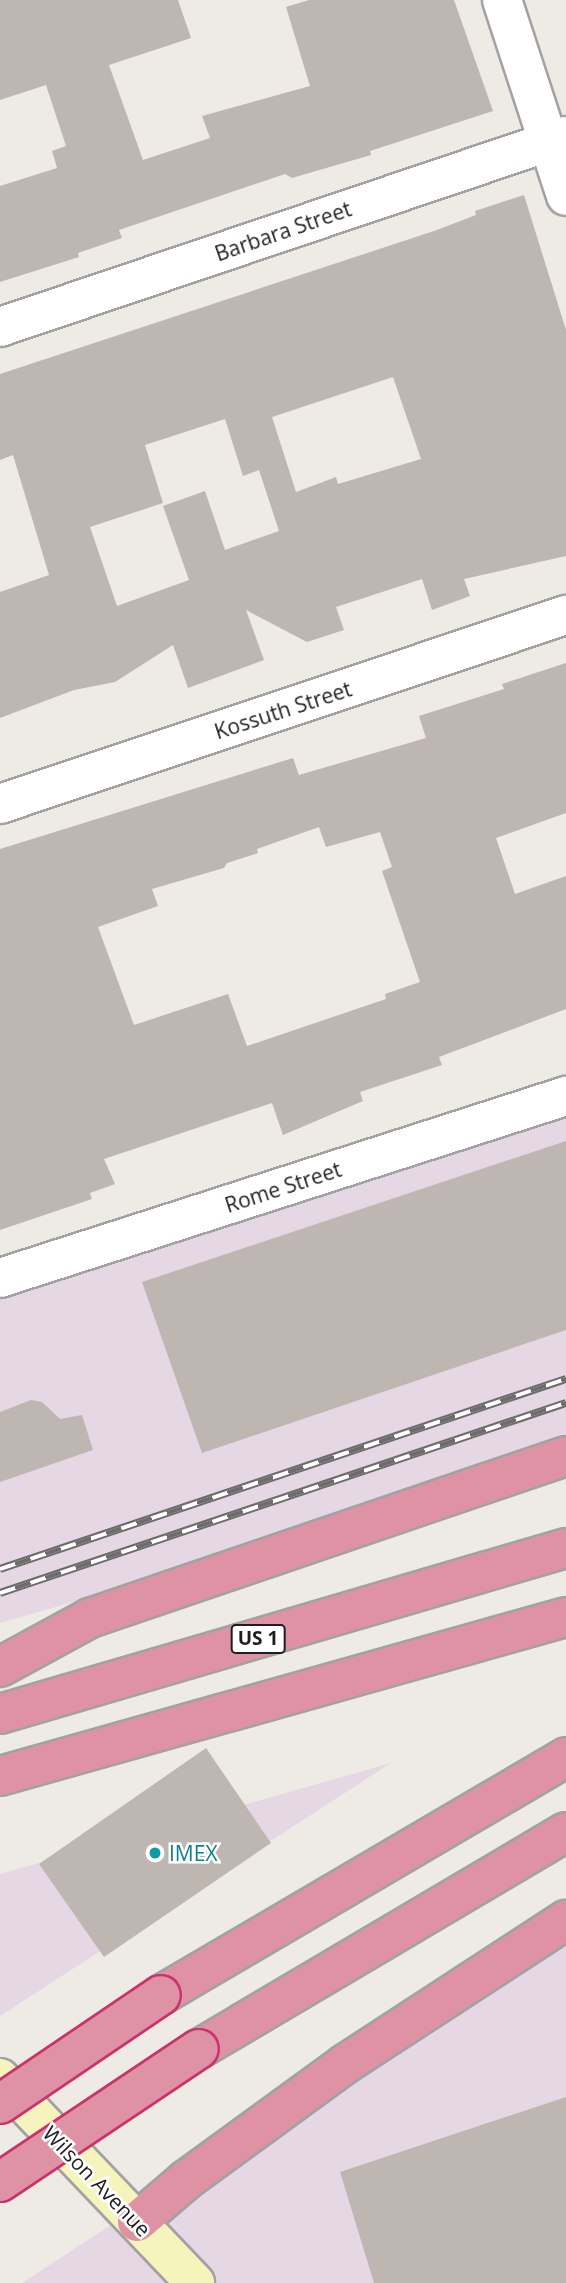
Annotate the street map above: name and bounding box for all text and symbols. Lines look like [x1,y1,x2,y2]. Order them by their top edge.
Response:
street label: Barbara Street [211,196,355,266]
street label: Kossuth Street [211,676,355,744]
street label: Rome Street [222,1156,344,1218]
road number: US 1 [230,1624,286,1654]
place label: IMEX [169,1840,218,1866]
marker: IMEX [147,1845,163,1861]
street label: Wilson Avenue [38,2120,156,2242]

